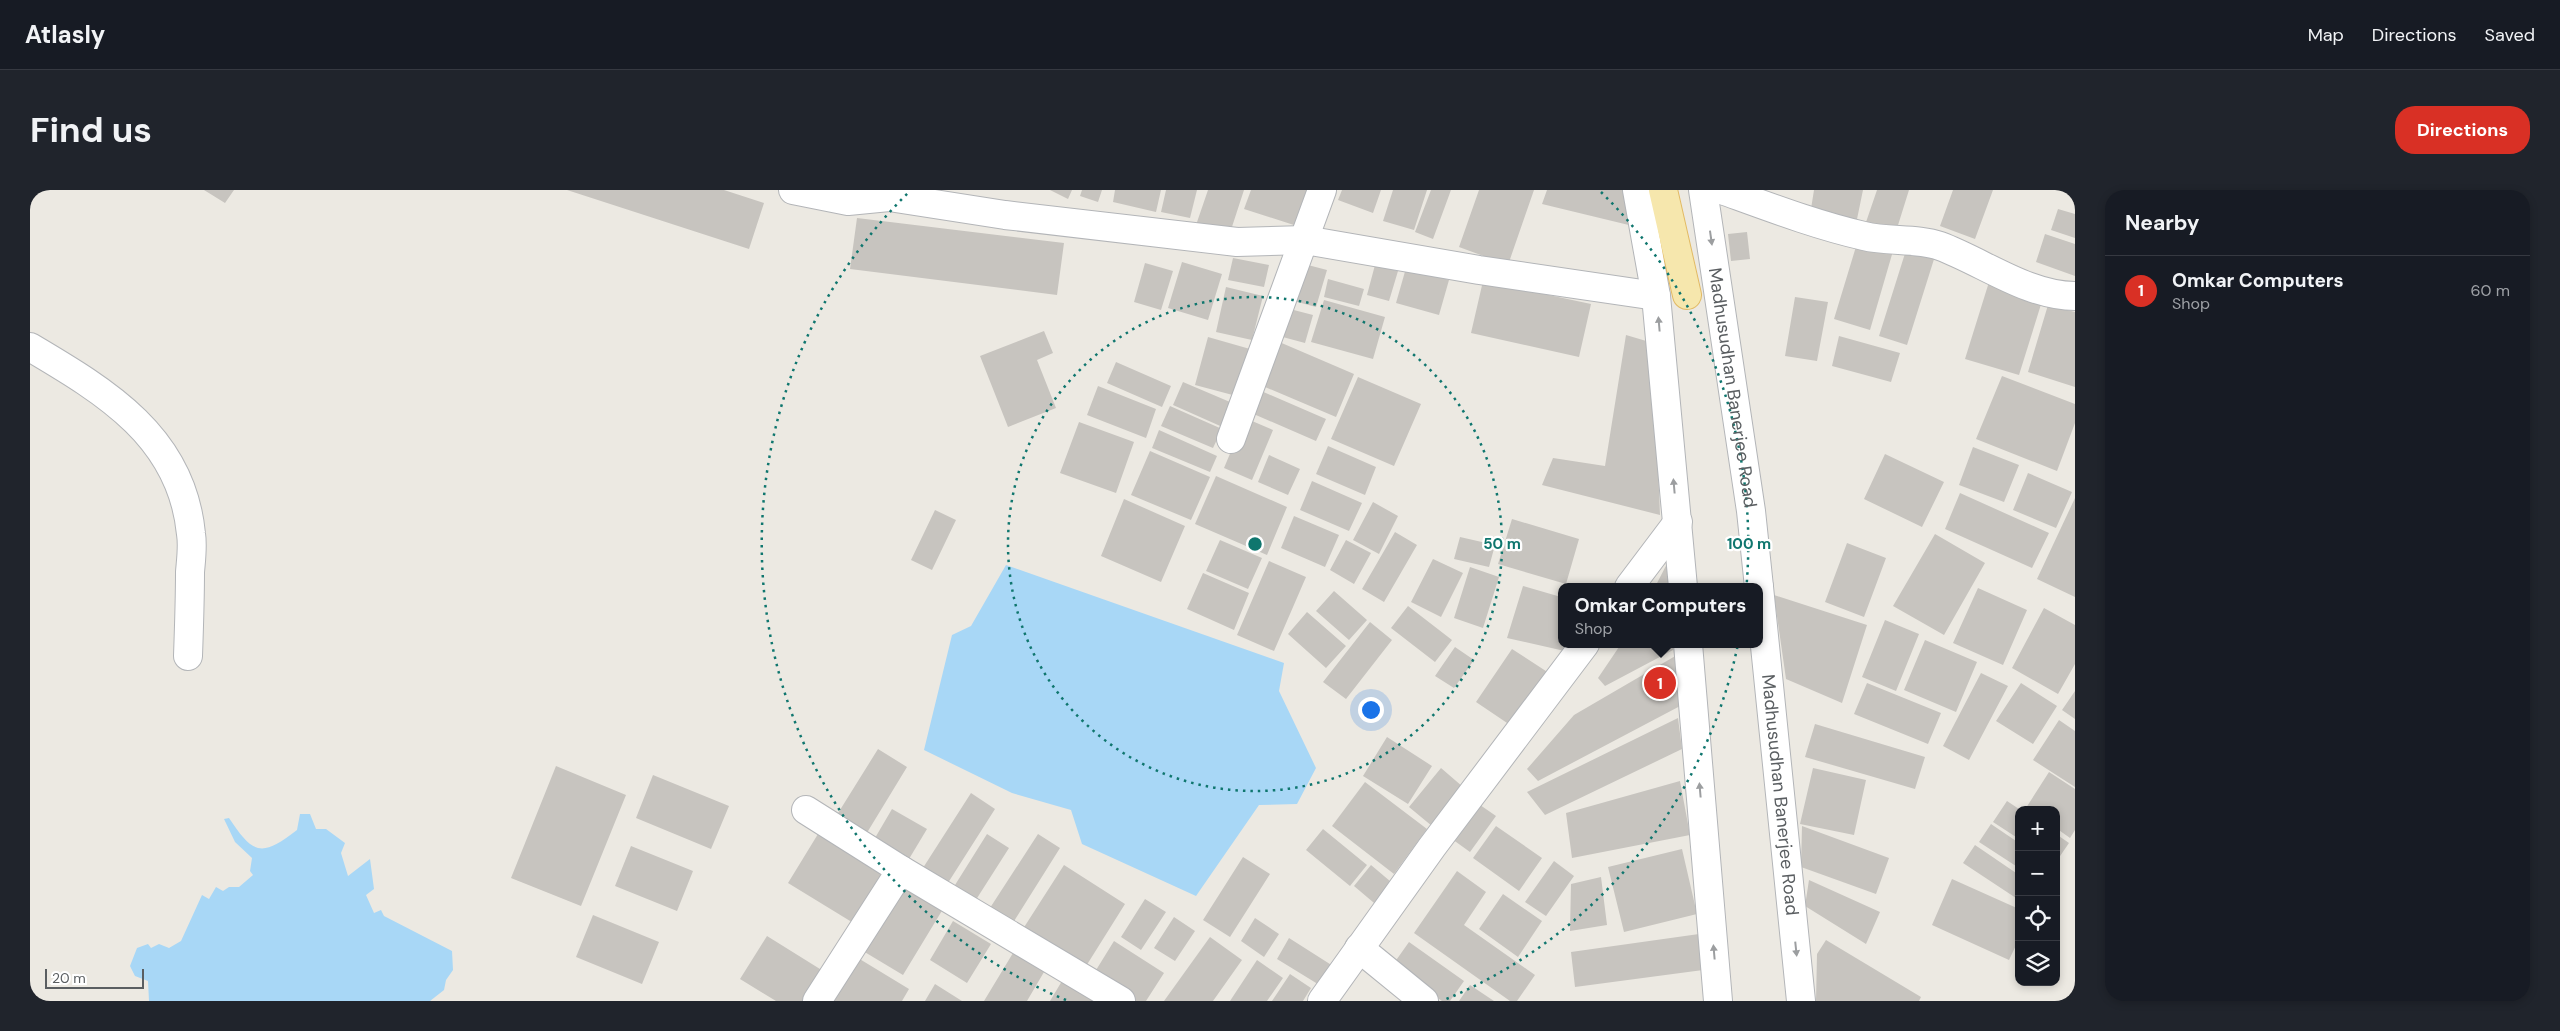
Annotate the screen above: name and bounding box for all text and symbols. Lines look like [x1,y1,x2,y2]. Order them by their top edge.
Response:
text: Atlasly [25,19,105,50]
text: Map [2308,23,2344,47]
text: Directions [2372,23,2457,47]
text: Saved [2485,23,2535,47]
button: Directions [2395,106,2530,154]
text: Find us [30,107,152,153]
text: Nearby [2125,209,2199,237]
one-way arrow [1707,231,1715,247]
street label: Madhusudhan Banerjee Road [1703,266,1762,509]
text: Omkar Computers [2172,268,2344,293]
text: 1 [2138,280,2144,301]
text: 60 m [2470,280,2510,301]
text: Shop [2172,293,2210,314]
one-way arrow [1655,316,1663,332]
one-way arrow [1670,478,1678,494]
text: 50 m [1483,534,1521,554]
text: 100 m [1727,534,1771,554]
centre of rings [1246,535,1264,553]
popup [1558,583,1763,648]
text: Omkar Computers [1575,593,1746,618]
text: Shop [1575,618,1613,639]
pin: 1 [1644,664,1676,702]
street label: Madhusudhan Banerjee Road [1756,673,1804,917]
your location [1358,697,1384,723]
one-way arrow [1696,782,1704,798]
map controls [2015,806,2060,986]
button: + [2015,806,2060,851]
button: − [2015,851,2060,896]
button: locate [2015,896,2060,941]
button: layers [2015,941,2060,986]
one-way arrow [1792,942,1800,958]
one-way arrow [1709,944,1717,960]
scale bar [45,966,144,989]
text: 20 m [52,969,86,987]

